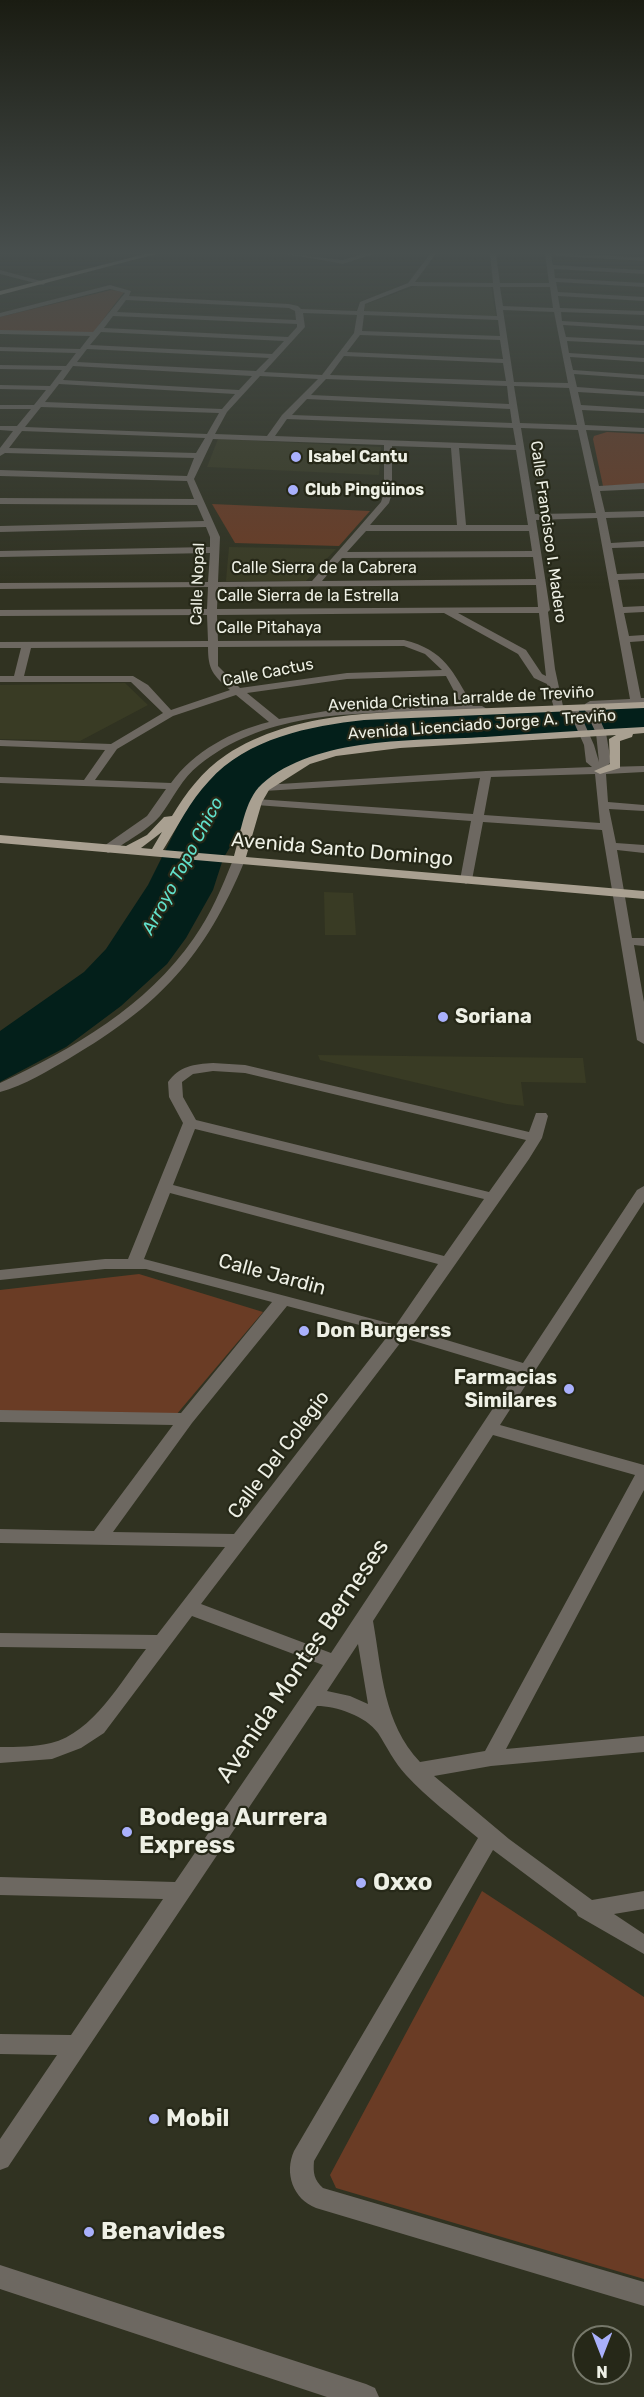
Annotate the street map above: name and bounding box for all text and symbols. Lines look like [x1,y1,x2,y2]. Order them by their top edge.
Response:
street label: Calle Francisco I. Madero [526,440,570,624]
place label: Isabel Cantu [308,447,408,467]
marker: Isabel Cantu [289,450,303,464]
place label: Club Pingüinos [305,480,424,500]
marker: Club Pingüinos [286,483,300,497]
street label: Calle Nopal [187,542,209,626]
street label: Calle Sierra de la Cabrera [231,558,417,578]
street label: Calle Sierra de la Estrella [217,586,399,606]
street label: Calle Pitahaya [216,618,322,638]
street label: Calle Cactus [221,655,315,691]
street label: Avenida Cristina Larralde de Treviño [327,682,595,716]
street label: Avenida Licenciado Jorge A. Treviño [347,706,617,744]
water label: Arroyo Topo Chico [138,794,228,938]
street label: Avenida Santo Domingo [230,828,454,872]
place label: Soriana [455,1005,532,1029]
marker: Soriana [436,1010,450,1024]
street label: Calle Jardin [216,1249,328,1301]
place label: Don Burgerss [316,1319,451,1343]
marker: Don Burgerss [297,1324,311,1338]
place label: Farmacias Similares [454,1366,557,1413]
marker: Farmacias Similares [562,1382,576,1396]
street label: Calle Del Colegio [223,1386,335,1524]
street label: Avenida Montes Berneses [211,1534,395,1788]
place label: Bodega Aurrera Express [139,1804,328,1860]
marker: Bodega Aurrera Express [120,1825,134,1839]
place label: Oxxo [373,1869,432,1897]
marker: Oxxo [354,1876,368,1890]
place label: Mobil [166,2105,229,2133]
marker: Mobil [147,2112,161,2126]
place label: Benavides [101,2218,225,2246]
marker: Benavides [82,2225,96,2239]
north arrow [572,2325,632,2385]
text: N [596,2362,608,2381]

